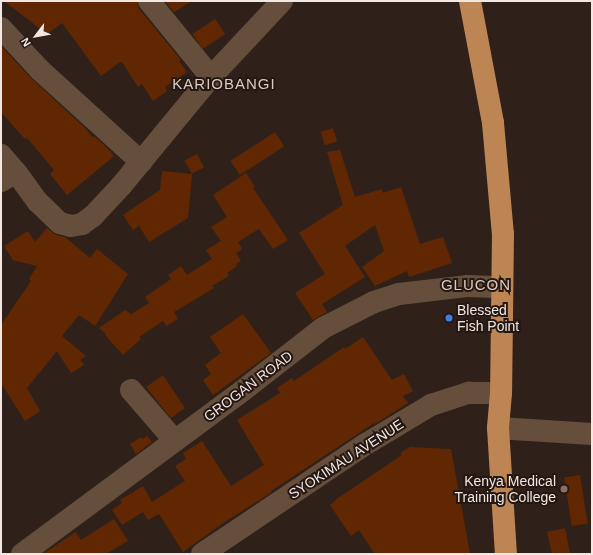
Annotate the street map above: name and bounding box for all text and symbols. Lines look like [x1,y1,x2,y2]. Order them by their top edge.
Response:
north arrow [16,16,56,56]
text: N [19,36,33,49]
district label: KARIOBANGI [172,75,276,93]
district label: GLUCON [441,276,511,294]
place label: Blessed Fish Point [457,302,519,334]
marker: Blessed Fish Point [444,313,454,323]
street label: GROGAN ROAD [200,347,296,425]
street label: SYOKIMAU AVENUE [285,415,407,503]
place label: Kenya Medical Training College [455,473,556,506]
marker: Kenya Medical Training College [559,484,569,494]

